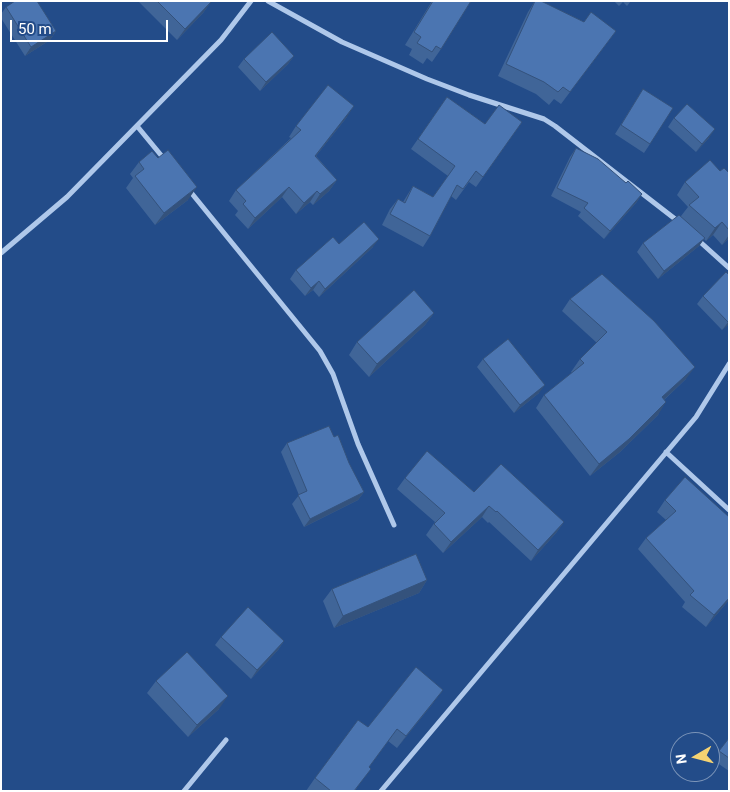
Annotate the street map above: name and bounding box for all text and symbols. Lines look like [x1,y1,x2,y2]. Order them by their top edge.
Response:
scale bar [12,10,170,42]
text: 50 m [18,20,52,38]
north arrow [670,732,720,782]
text: N [673,753,690,765]

